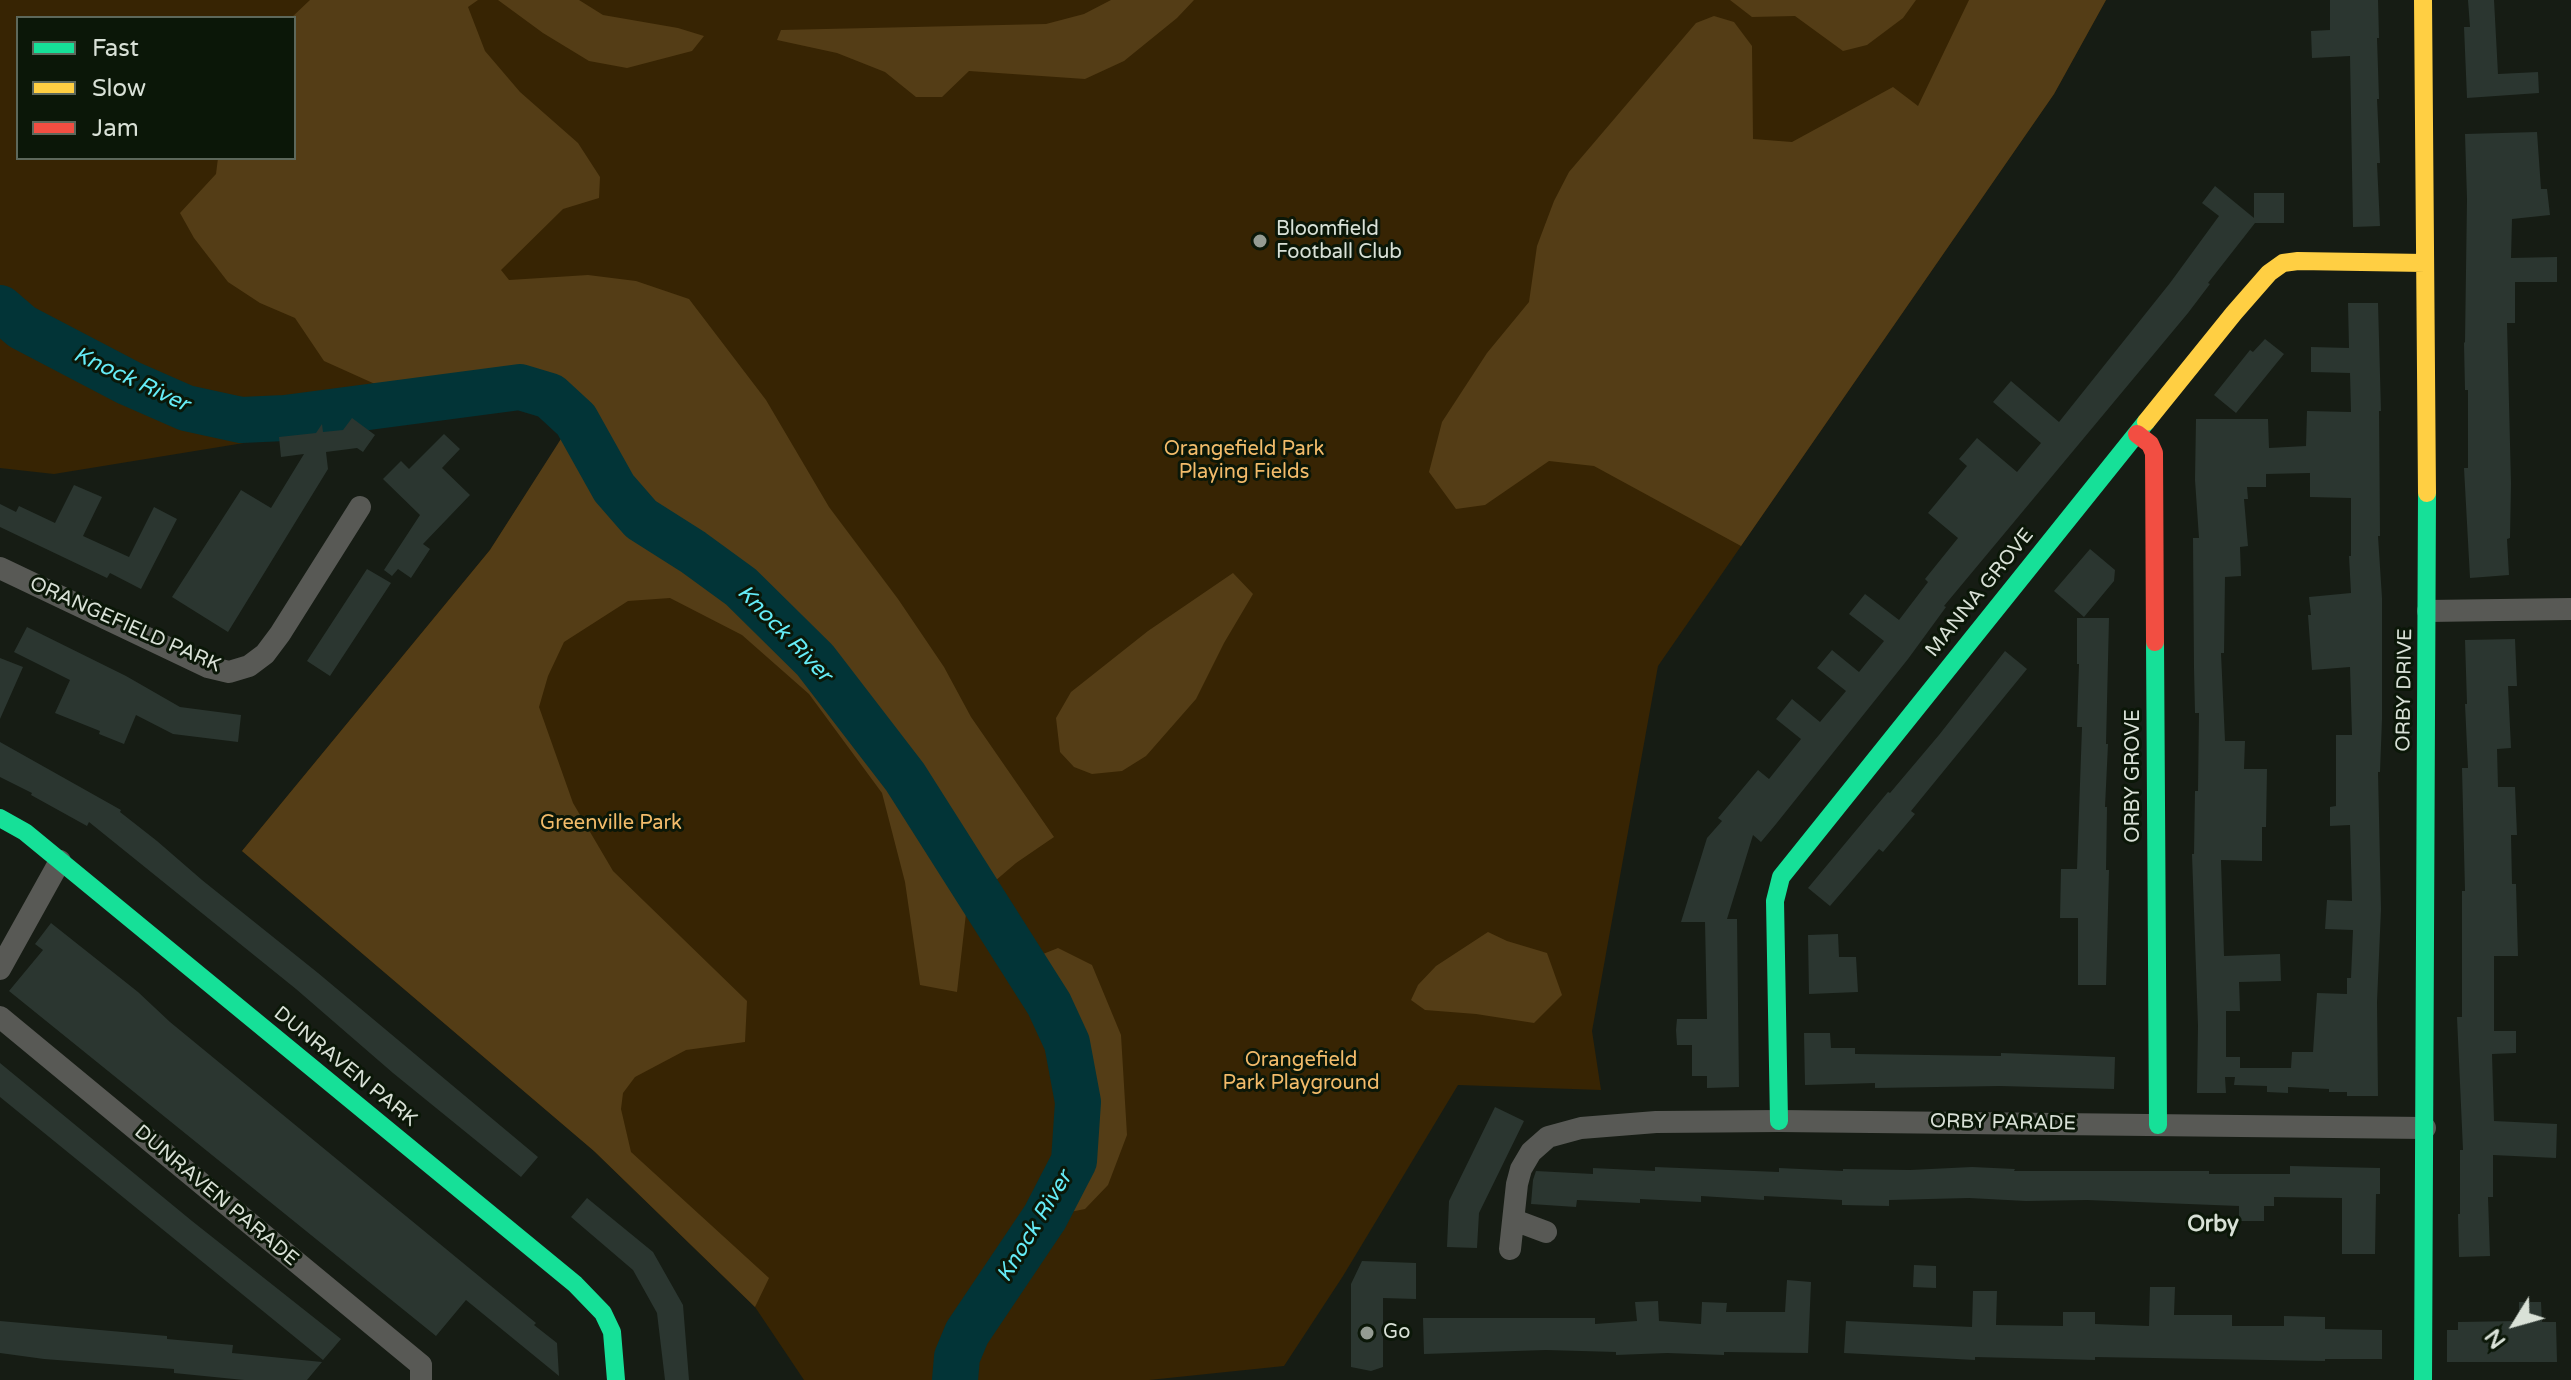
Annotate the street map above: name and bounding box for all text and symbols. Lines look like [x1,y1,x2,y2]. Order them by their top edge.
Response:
legend [16,16,296,160]
text: Fast [92,34,139,63]
text: Slow [92,74,146,103]
text: Jam [92,114,139,143]
place label: Bloomfield Football Club [1276,218,1402,265]
marker: Bloomfield Football Club [1251,232,1269,250]
water label: Knock River [69,342,193,418]
park label: Orangefield Park Playing Fields [1164,438,1324,485]
street label: MANNA GROVE [1921,524,2039,662]
street label: ORANGEFIELD PARK [26,572,224,678]
water label: Knock River [731,580,837,688]
street label: ORBY DRIVE [2392,628,2418,752]
street label: ORBY GROVE [2122,709,2146,843]
park label: Greenville Park [540,812,682,836]
street label: DUNRAVEN PARK [268,1002,422,1132]
park label: Orangefield Park Playground [1223,1049,1379,1096]
street label: ORBY PARADE [1930,1110,2076,1136]
street label: DUNRAVEN PARADE [129,1120,303,1272]
water label: Knock River [992,1167,1078,1287]
district label: Orby [2187,1212,2239,1238]
north arrow [2475,1284,2555,1364]
place label: Go [1383,1321,1410,1345]
marker: Go [1358,1324,1376,1342]
text: N [2480,1324,2512,1353]

